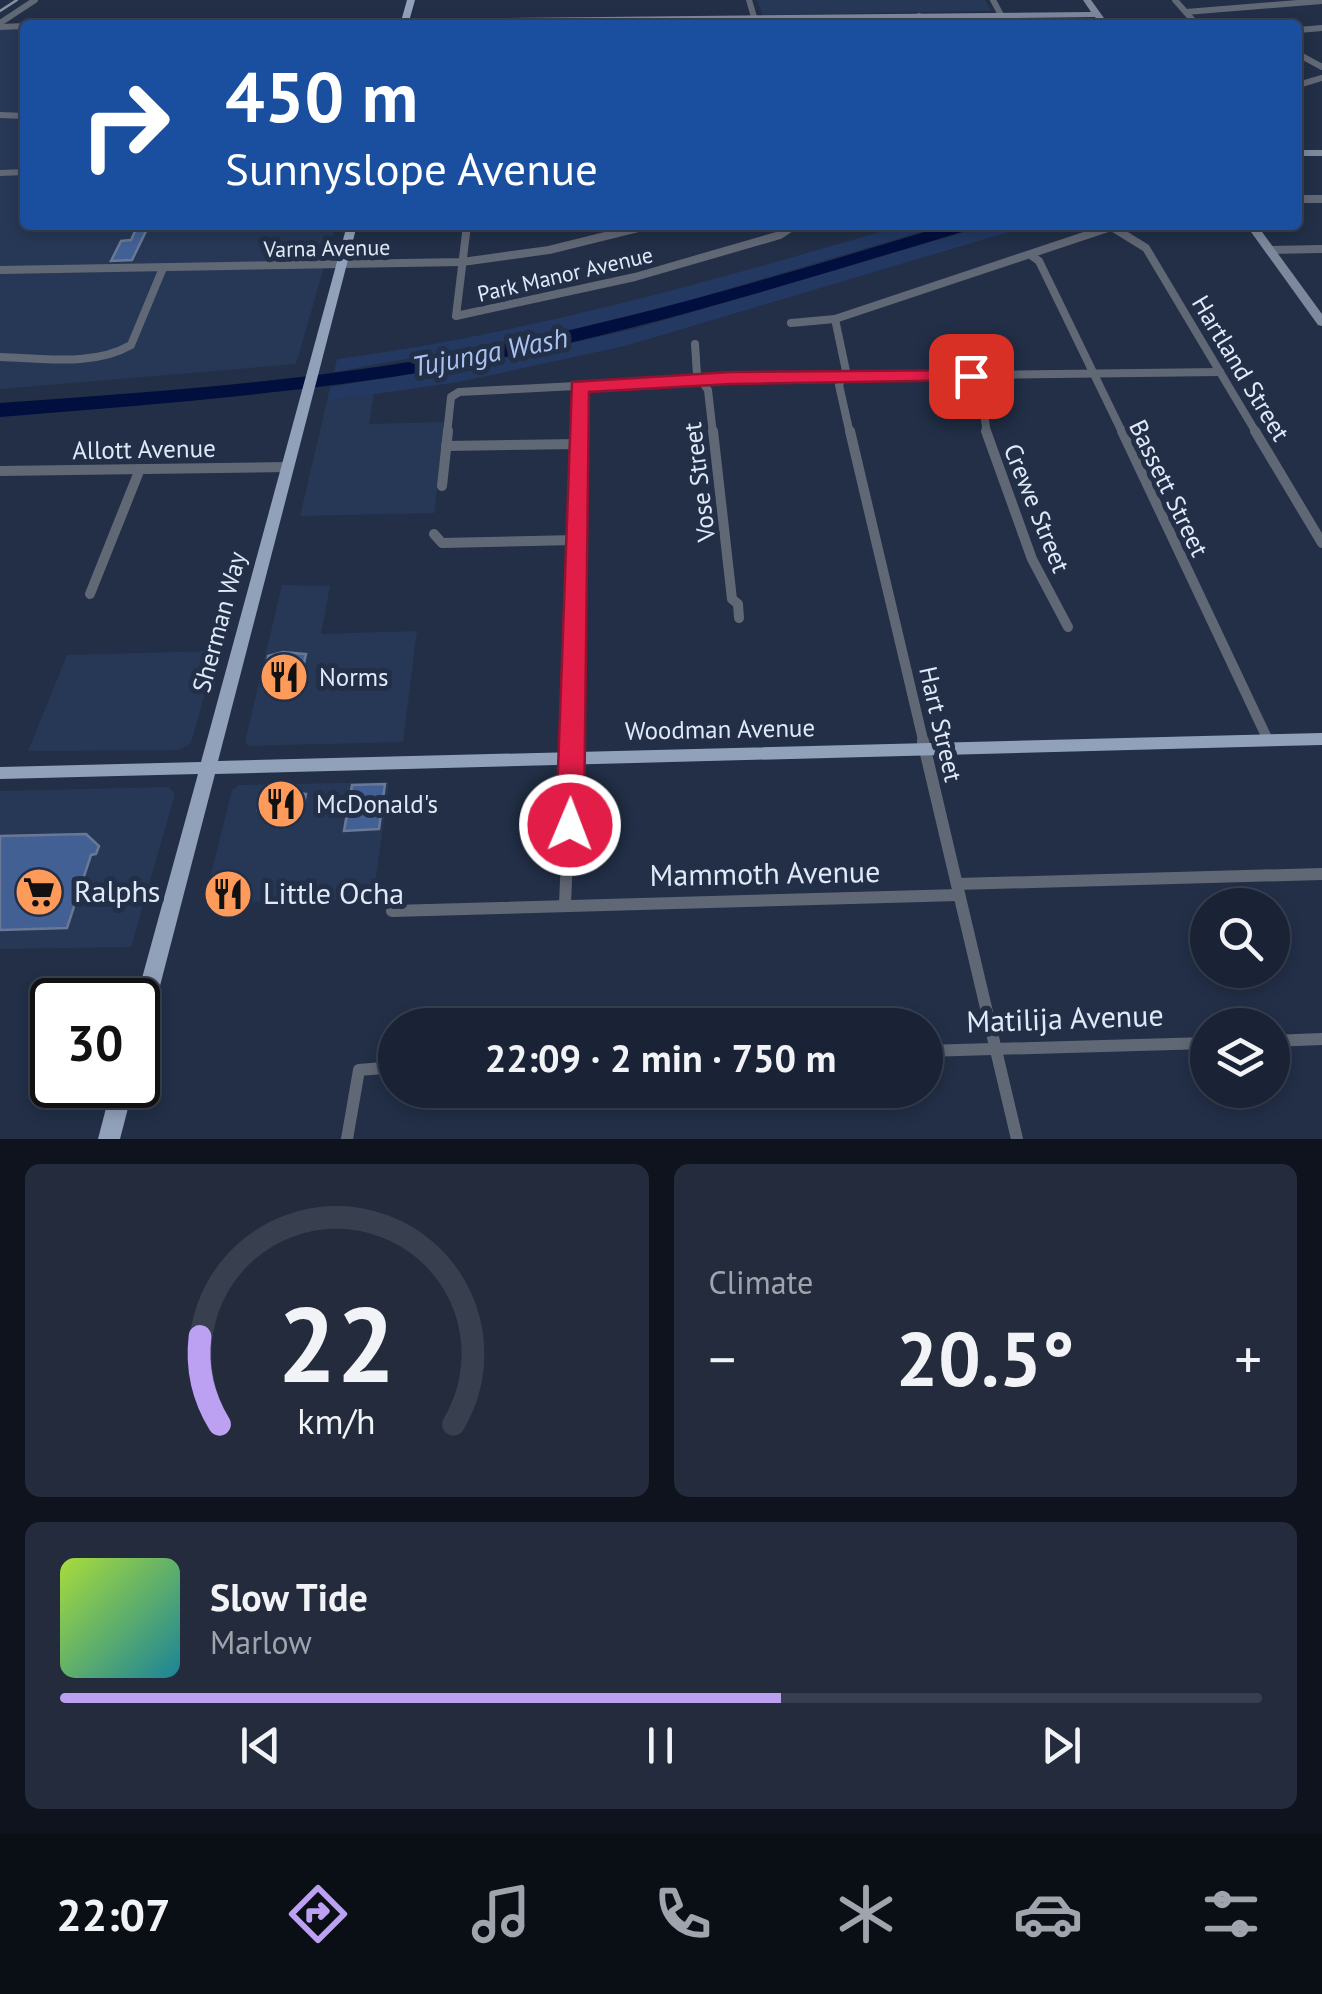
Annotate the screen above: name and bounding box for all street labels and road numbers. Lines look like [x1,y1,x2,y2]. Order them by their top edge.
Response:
street label: Varna Avenue [262,233,391,263]
street label: Park Manor Avenue [475,240,655,308]
street label: Hartland Street [1185,289,1297,447]
street label: Bassett Street [1122,414,1216,562]
street label: Vose Street [676,420,722,544]
street label: Allott Avenue [72,432,216,466]
street label: Crewe Street [997,439,1078,578]
street label: Sherman Way [185,548,253,696]
street label: Hart Street [912,663,970,785]
street label: Woodman Avenue [625,711,815,747]
street label: Mammoth Avenue [649,851,881,894]
street label: Matilija Avenue [966,995,1164,1040]

